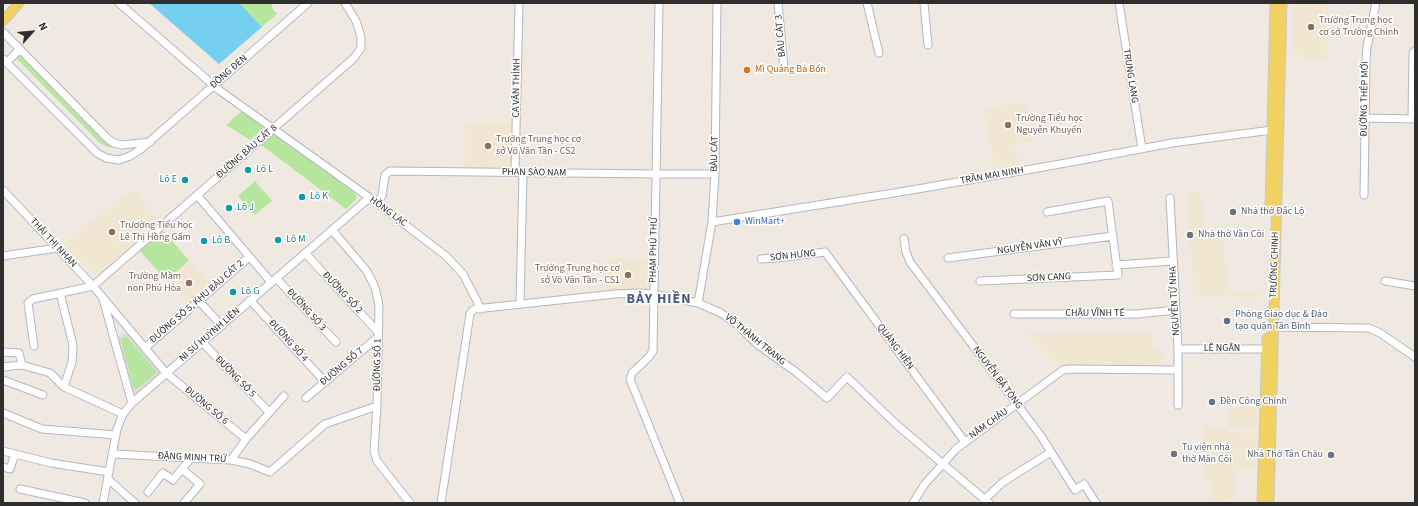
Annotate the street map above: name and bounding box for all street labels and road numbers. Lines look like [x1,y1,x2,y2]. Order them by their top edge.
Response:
street label: BÀU CÁT 3 [773,14,789,58]
street label: TRUNG LANG [1120,48,1140,104]
street label: ĐỒNG ĐEN [208,52,250,92]
street label: CA VĂN THỈNH [510,58,524,118]
street label: ĐƯỜNG THÉP MỚI [1358,61,1372,137]
street label: ĐƯỜNG BÀU CÁT 8 [214,122,280,182]
street label: BÀU CÁT [709,136,721,172]
street label: TRẦN MAI NINH [959,165,1025,187]
street label: PHAN SÀO NAM [502,166,566,180]
street label: HỒNG LẠC [367,194,409,230]
street label: THÁI THỊ NHẠN [27,216,79,270]
street label: PHẠM PHÚ THỨ [647,217,661,283]
street label: TRƯỜNG CHINH [1268,231,1282,299]
street label: NGUYỄN VĂN VỸ [996,236,1064,258]
street label: SƠN HƯNG [769,248,817,264]
street label: ĐƯỜNG SỐ 5, KHU BÀU CÁT 2 [147,258,247,346]
street label: NGUYỄN TỬ NHA [1167,266,1183,336]
street label: ĐƯỜNG SỐ 2 [319,269,365,317]
street label: SƠN CANG [1027,271,1071,285]
street label: ĐƯỜNG SỐ 3 [284,286,328,334]
street label: NI SƯ HUỲNH LIÊN [177,305,243,365]
street label: CHÂU VĨNH TẾ [1065,308,1125,320]
street label: VÕ THÀNH TRANG [722,312,788,368]
street label: ĐƯỜNG SỐ 4 [266,317,310,365]
street label: QUẢNG HIỀN [874,322,916,372]
street label: ĐƯỜNG SỐ 1 [372,338,384,392]
street label: LÊ NGÂN [1204,343,1240,355]
street label: NGUYỄN BÁ TÒNG [970,344,1024,412]
street label: ĐƯỜNG SỐ 7 [318,345,366,389]
street label: ĐƯỜNG SỐ 5 [212,354,258,400]
street label: ĐƯỜNG SỐ 6 [182,384,230,428]
street label: NĂM CHÂU [967,406,1011,442]
street label: ĐẶNG MINH TRỨ [157,450,227,466]

